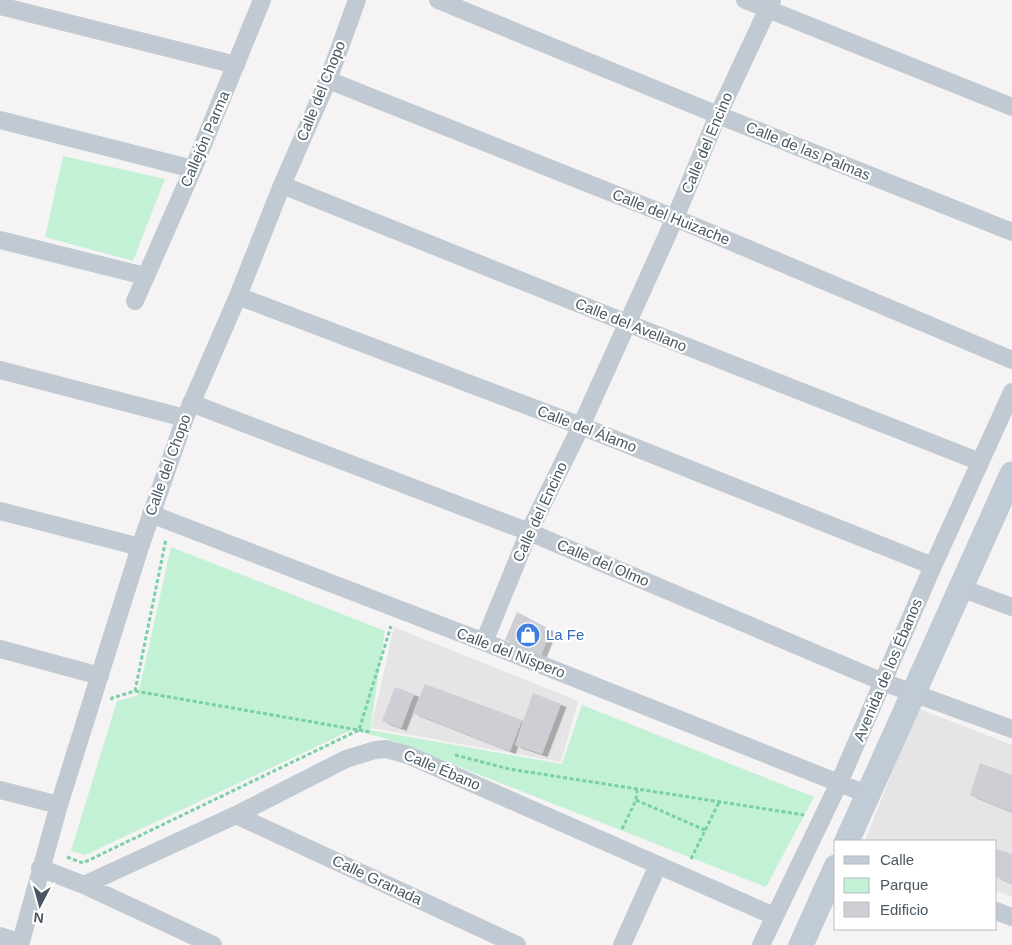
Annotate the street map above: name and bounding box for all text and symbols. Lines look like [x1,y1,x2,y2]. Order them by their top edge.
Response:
street label: Calle del Chopo [293,38,348,143]
street label: Callejón Parma [177,88,233,189]
street label: Calle del Encino [678,90,736,196]
street label: Calle de las Palmas [744,118,873,183]
street label: Calle del Huizache [610,185,732,248]
street label: Calle del Avellano [573,294,690,355]
street label: Calle del Álamo [535,402,639,455]
street label: Calle del Chopo [141,412,194,518]
street label: Calle del Encino [509,459,570,565]
street label: Calle del Olmo [555,535,652,590]
street label: Avenida de los Ébanos [850,596,925,744]
shop icon: La Fe [515,622,541,648]
street label: Calle del Níspero [454,624,568,681]
place label: La Fe [546,626,584,643]
street label: Calle Ébano [401,746,483,793]
legend [834,840,997,930]
street label: Calle Granada [330,851,425,908]
text: Calle [880,851,914,868]
text: Parque [880,876,928,893]
north arrow [15,880,65,930]
text: Edificio [880,901,928,918]
text: N [33,909,45,926]

